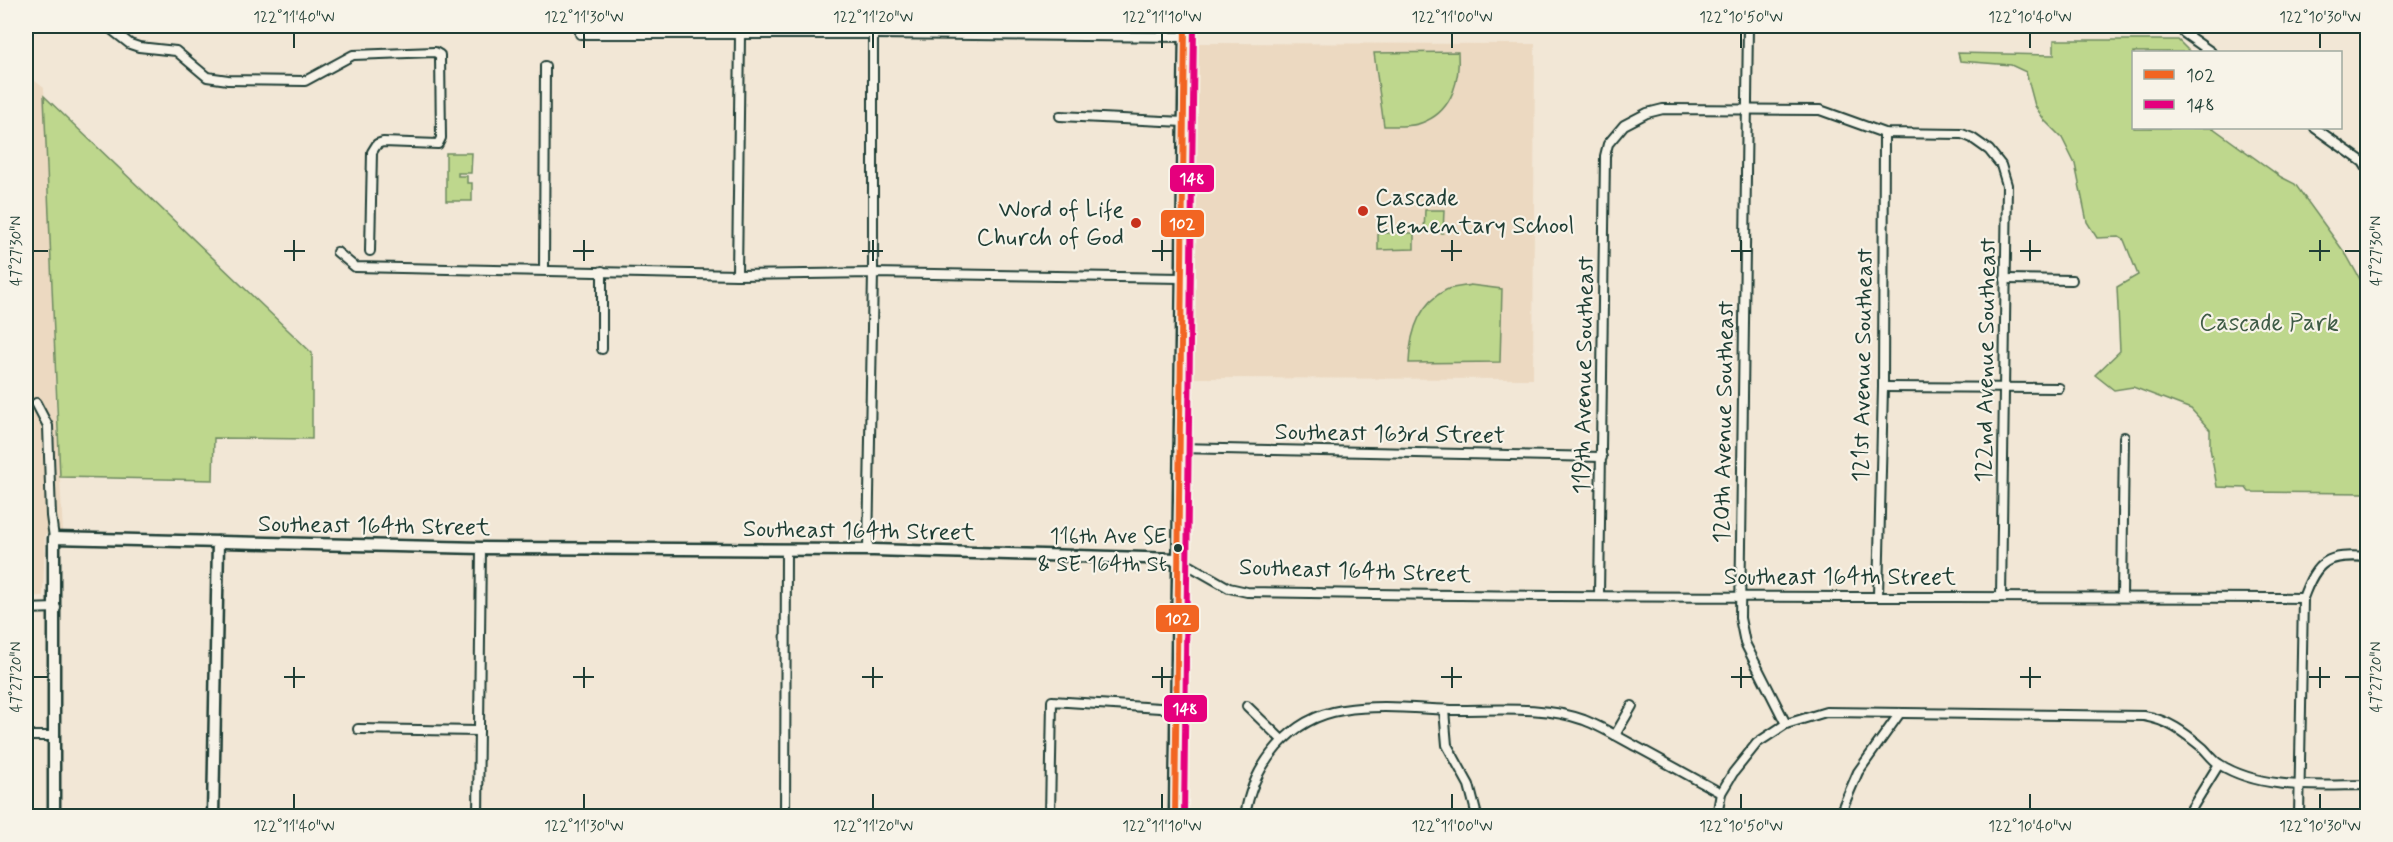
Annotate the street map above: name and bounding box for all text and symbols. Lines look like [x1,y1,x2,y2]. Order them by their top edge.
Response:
text: 122°11'40"W [253,8,335,28]
text: 122°11'30"W [544,8,624,28]
text: 122°11'20"W [833,8,913,28]
text: 122°11'10"W [1122,8,1202,28]
text: 122°11'00"W [1411,8,1493,28]
text: 122°10'50"W [1699,8,1783,28]
text: 122°10'40"W [1988,8,2072,28]
text: 122°10'30"W [2279,8,2361,28]
legend [2132,51,2342,129]
text: 102 [2186,64,2215,88]
text: 148 [2186,94,2215,118]
line badge: 148 [1169,164,1215,193]
text: 148 [1179,169,1205,190]
place label: Cascade Elementary School [1375,183,1574,242]
place label: Word of Life Church of God [976,195,1124,254]
marker: Cascade Elementary School [1356,204,1370,218]
line badge: 102 [1160,209,1205,238]
text: 102 [1169,214,1195,235]
text: 47°27'30"N [7,216,27,286]
marker: Word of Life Church of God [1129,216,1143,230]
text: 47°27'30"N [2367,216,2387,286]
street label: 122nd Avenue Southeast [1969,237,2004,483]
street label: 121st Avenue Southeast [1846,247,1881,482]
street label: 119th Avenue Southeast [1567,255,1602,495]
street label: 120th Avenue Southeast [1707,300,1742,544]
park label: Cascade Park [2199,308,2339,339]
street label: Southeast 163rd Street [1274,417,1506,452]
street label: Southeast 164th Street [258,509,490,544]
street label: Southeast 164th Street [743,514,975,549]
place label: 116th Ave SE & SE 164th St [1038,523,1167,579]
marker: 116th Ave SE & SE 164th St [1172,542,1184,554]
street label: Southeast 164th Street [1238,552,1472,591]
street label: Southeast 164th Street [1724,562,1956,593]
line badge: 102 [1155,604,1200,633]
text: 102 [1165,609,1191,630]
text: 47°27'20"N [7,642,27,712]
text: 47°27'20"N [2367,642,2387,712]
line badge: 148 [1163,694,1208,723]
text: 148 [1172,699,1198,720]
text: 122°11'40"W [253,817,335,837]
text: 122°11'30"W [544,817,624,837]
text: 122°11'20"W [833,817,913,837]
text: 122°11'10"W [1122,817,1202,837]
text: 122°11'00"W [1411,817,1493,837]
text: 122°10'50"W [1699,817,1783,837]
text: 122°10'40"W [1988,817,2072,837]
text: 122°10'30"W [2279,817,2361,837]

